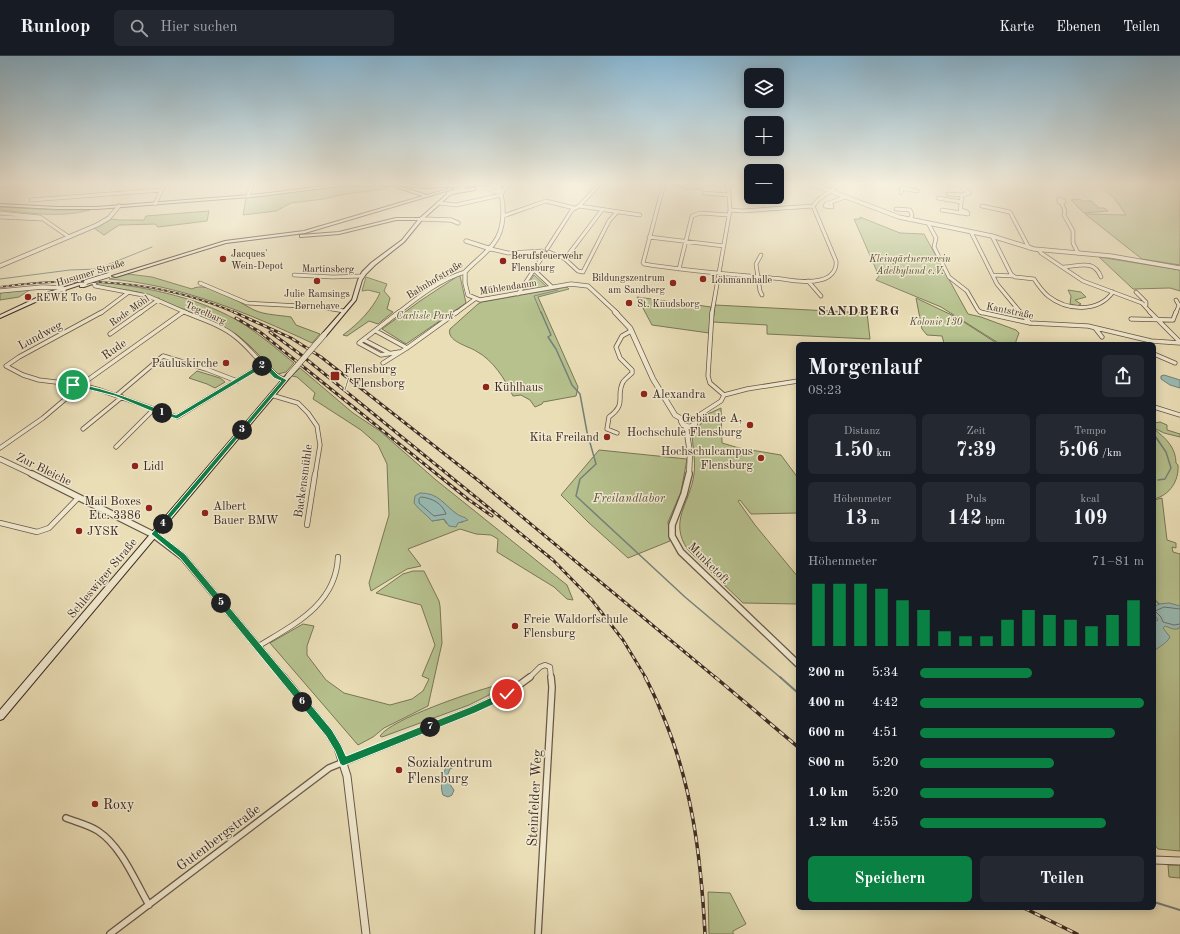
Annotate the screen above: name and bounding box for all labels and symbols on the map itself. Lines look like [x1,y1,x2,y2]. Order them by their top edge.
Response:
place label: Jacques' Wein-Depot [231,249,284,271]
place label: Berufsfeuerwehr Flensburg [511,251,583,273]
marker: Jacques' Wein-Depot [218,254,228,264]
park label: Kleingärtnerverein Adelbylund e.V. [868,254,951,277]
marker: Berufsfeuerwehr Flensburg [498,256,508,266]
street label: Husumer Straße [55,258,126,288]
street label: Bahnhofstraße [405,259,464,300]
street label: Martinsberg [302,264,355,274]
place label: Bildungszentrum am Sandberg [592,273,666,295]
marker: Löhmannhalle [698,274,708,284]
place label: Löhmannhalle [711,275,773,285]
marker: Julie Ramsings Børnehave [312,276,322,286]
street label: Mühlendamm [479,278,538,296]
marker: Bildungszentrum am Sandberg [668,278,678,288]
place label: Julie Ramsings Børnehave [284,289,350,311]
marker: REWE To Go [23,292,33,302]
place label: REWE To Go [36,293,97,303]
street label: Rode Möhl [108,293,152,328]
marker: St. Knudsborg [624,298,634,308]
place label: St. Knudsborg [637,299,700,309]
street label: Tegelbarg [184,300,228,327]
street label: Kantstraße [985,301,1035,321]
district label: SANDBERG [818,305,900,318]
park label: Carlisle Park [396,311,454,321]
park label: Kolonie 130 [908,317,963,327]
street label: Lundweg [16,319,65,352]
street label: Rude [100,337,129,362]
pin: 2 [252,356,272,376]
place label: Pauluskirche [151,358,218,370]
marker: Pauluskirche [221,358,231,368]
place label: Flensburg / Flensborg [344,364,405,390]
pin [56,368,90,402]
marker: Flensburg / Flensborg [329,370,341,382]
marker: Kühlhaus [481,382,491,392]
place label: Kühlhaus [494,382,543,394]
marker: Alexandra [639,389,649,399]
place label: Alexandra [652,389,706,401]
pin: 1 [152,403,172,423]
place label: Gebäude A, Hochschule Flensburg [627,413,743,439]
pin: 3 [232,420,252,440]
marker: Gebäude A, Hochschule Flensburg [745,420,755,430]
place label: Kita Freiland [529,432,599,444]
marker: Kita Freiland [602,432,612,442]
street label: Backensmühle [293,443,315,519]
place label: Hochschulcampus Flensburg [661,446,754,472]
street label: Zur Bleiche [14,451,74,489]
marker: Hochschulcampus Flensburg [756,453,766,463]
marker: Lidl [130,461,140,471]
place label: Lidl [143,461,164,473]
park label: Freilandlabor [592,493,666,505]
place label: Mail Boxes Etc. 3386 [85,496,141,522]
place label: Albert Bauer BMW [213,501,279,527]
marker: Mail Boxes Etc. 3386 [144,503,154,513]
marker: Albert Bauer BMW [200,508,210,518]
pin: 4 [153,514,173,534]
marker: JYSK [74,526,84,536]
place label: JYSK [87,526,119,538]
street label: Schleswiger Straße [66,536,140,621]
street label: Munketoft [685,541,731,587]
pin: 5 [211,593,231,613]
place label: Freie Waldorfschule Flensburg [523,614,628,640]
marker: Freie Waldorfschule Flensburg [510,621,520,631]
pin [490,677,524,711]
pin: 6 [292,692,312,712]
pin: 7 [420,717,440,737]
street label: Steinfelder Weg [525,749,545,847]
place label: Sozialzentrum Flensburg [407,756,493,786]
marker: Sozialzentrum Flensburg [394,765,404,775]
place label: Roxy [103,798,135,812]
marker: Roxy [90,799,100,809]
street label: Gutenbergstraße [174,802,263,874]

